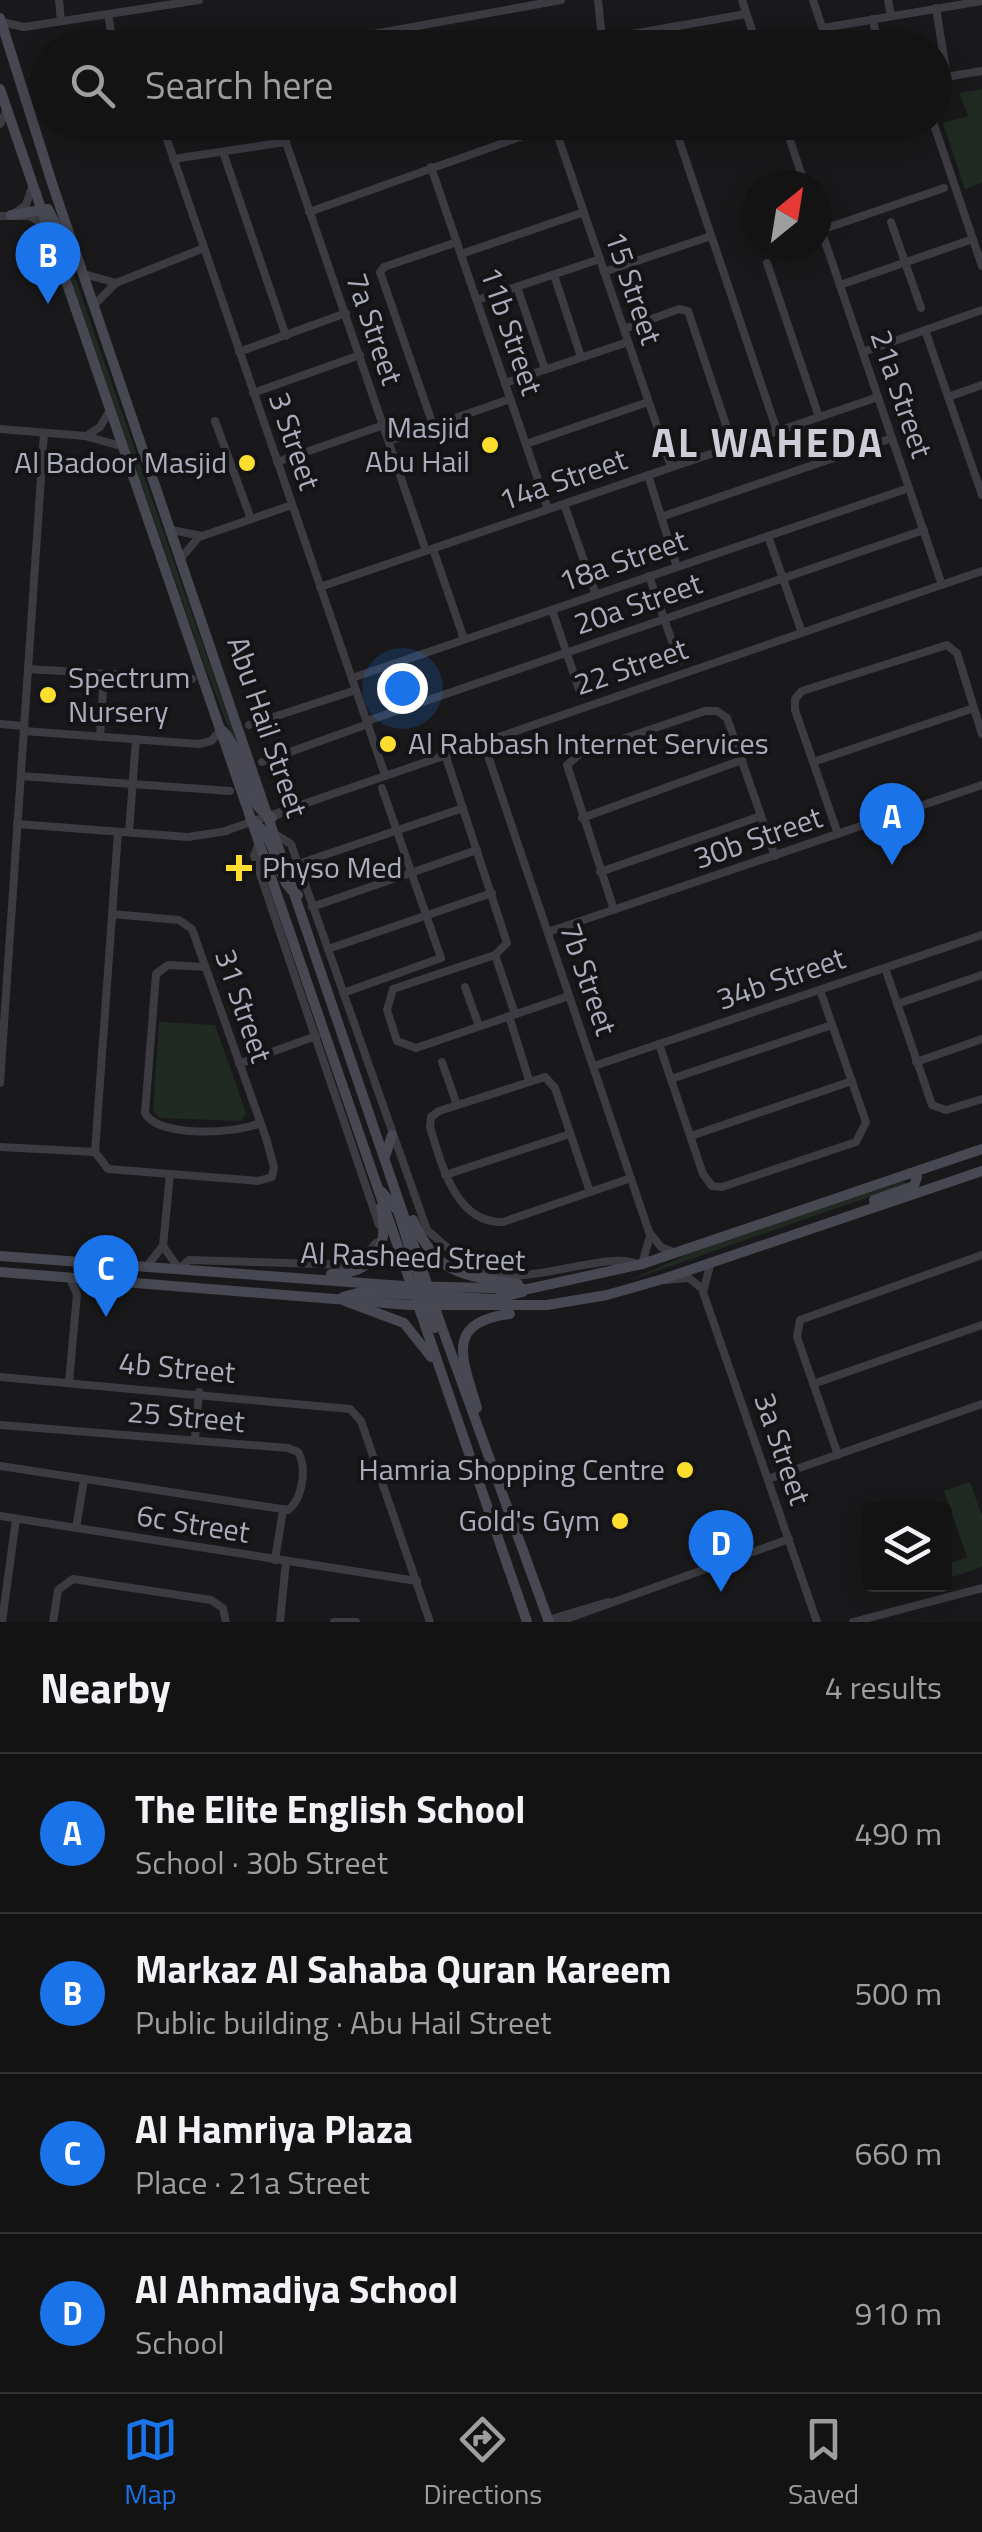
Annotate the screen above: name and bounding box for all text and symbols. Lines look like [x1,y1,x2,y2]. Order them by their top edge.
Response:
search box [30,30,952,140]
text: Search here [145,56,333,114]
icon: search [65,58,120,113]
north arrow [742,170,832,260]
pin: B [15,222,80,304]
street label: 15 Street [593,225,675,351]
street label: 11b Street [468,260,556,402]
street label: 7a Street [334,266,416,391]
street label: 21a Street [859,324,945,464]
street label: 3 Street [257,386,333,496]
place label: Masjid Abu Hail [365,404,470,484]
district label: AL WAHEDA [651,412,885,473]
marker: Masjid Abu Hail [479,434,501,456]
street label: 14a Street [493,436,633,522]
place label: Al Badoor Masjid [14,439,227,485]
marker: Al Badoor Masjid [236,452,258,474]
street label: 18a Street [553,517,693,603]
street label: 20a Street [568,560,708,646]
street label: 22 Street [568,625,694,707]
street label: Abu Hail Street [215,630,321,824]
place label: Spectrum Nursery [68,654,190,734]
your location [377,663,428,714]
marker: Spectrum Nursery [37,684,59,706]
place label: Al Rabbash Internet Services [408,720,769,766]
marker: Al Rabbash Internet Services [377,733,399,755]
pin: A [860,782,924,865]
street label: 30b Street [687,793,829,881]
place label: Physo Med [262,844,402,890]
marker: Physo Med [226,855,252,881]
street label: 7b Street [548,916,630,1042]
street label: 34b Street [710,934,852,1022]
street label: 31 Street [203,943,285,1069]
street label: Al Rasheed Street [300,1229,527,1283]
pin: C [74,1234,138,1317]
street label: 4b Street [117,1339,238,1395]
street label: 3a Street [742,1386,824,1511]
street label: 25 Street [126,1388,247,1444]
place label: Hamria Shopping Centre [359,1446,665,1492]
marker: Hamria Shopping Centre [674,1459,696,1481]
street label: 6c Street [133,1491,253,1555]
place label: Gold's Gym [458,1497,600,1543]
map controls [862,1502,952,1592]
button: layers [862,1502,952,1592]
marker: Gold's Gym [609,1510,631,1532]
pin: D [688,1510,754,1592]
text: Nearby [40,1655,171,1719]
text: 4 results [825,1663,942,1711]
text: The Elite English School [135,1780,526,1838]
text: A [63,1809,82,1857]
text: 490 m [854,1809,942,1857]
text: School · 30b Street [135,1838,388,1886]
text: Markaz Al Sahaba Quran Kareem [135,1940,672,1998]
text: B [63,1969,82,2017]
text: 500 m [854,1969,942,2017]
text: Public building · Abu Hail Street [135,1998,552,2046]
text: Al Hamriya Plaza [135,2100,413,2158]
text: C [64,2129,81,2177]
text: 660 m [854,2129,942,2177]
text: Place · 21a Street [135,2158,370,2206]
text: Al Ahmadiya School [135,2260,458,2318]
text: D [62,2289,83,2337]
text: 910 m [854,2289,942,2337]
text: School [135,2318,225,2366]
tab: Map [123,2412,178,2515]
tab: Directions [424,2412,542,2515]
tab: Saved [788,2412,859,2515]

